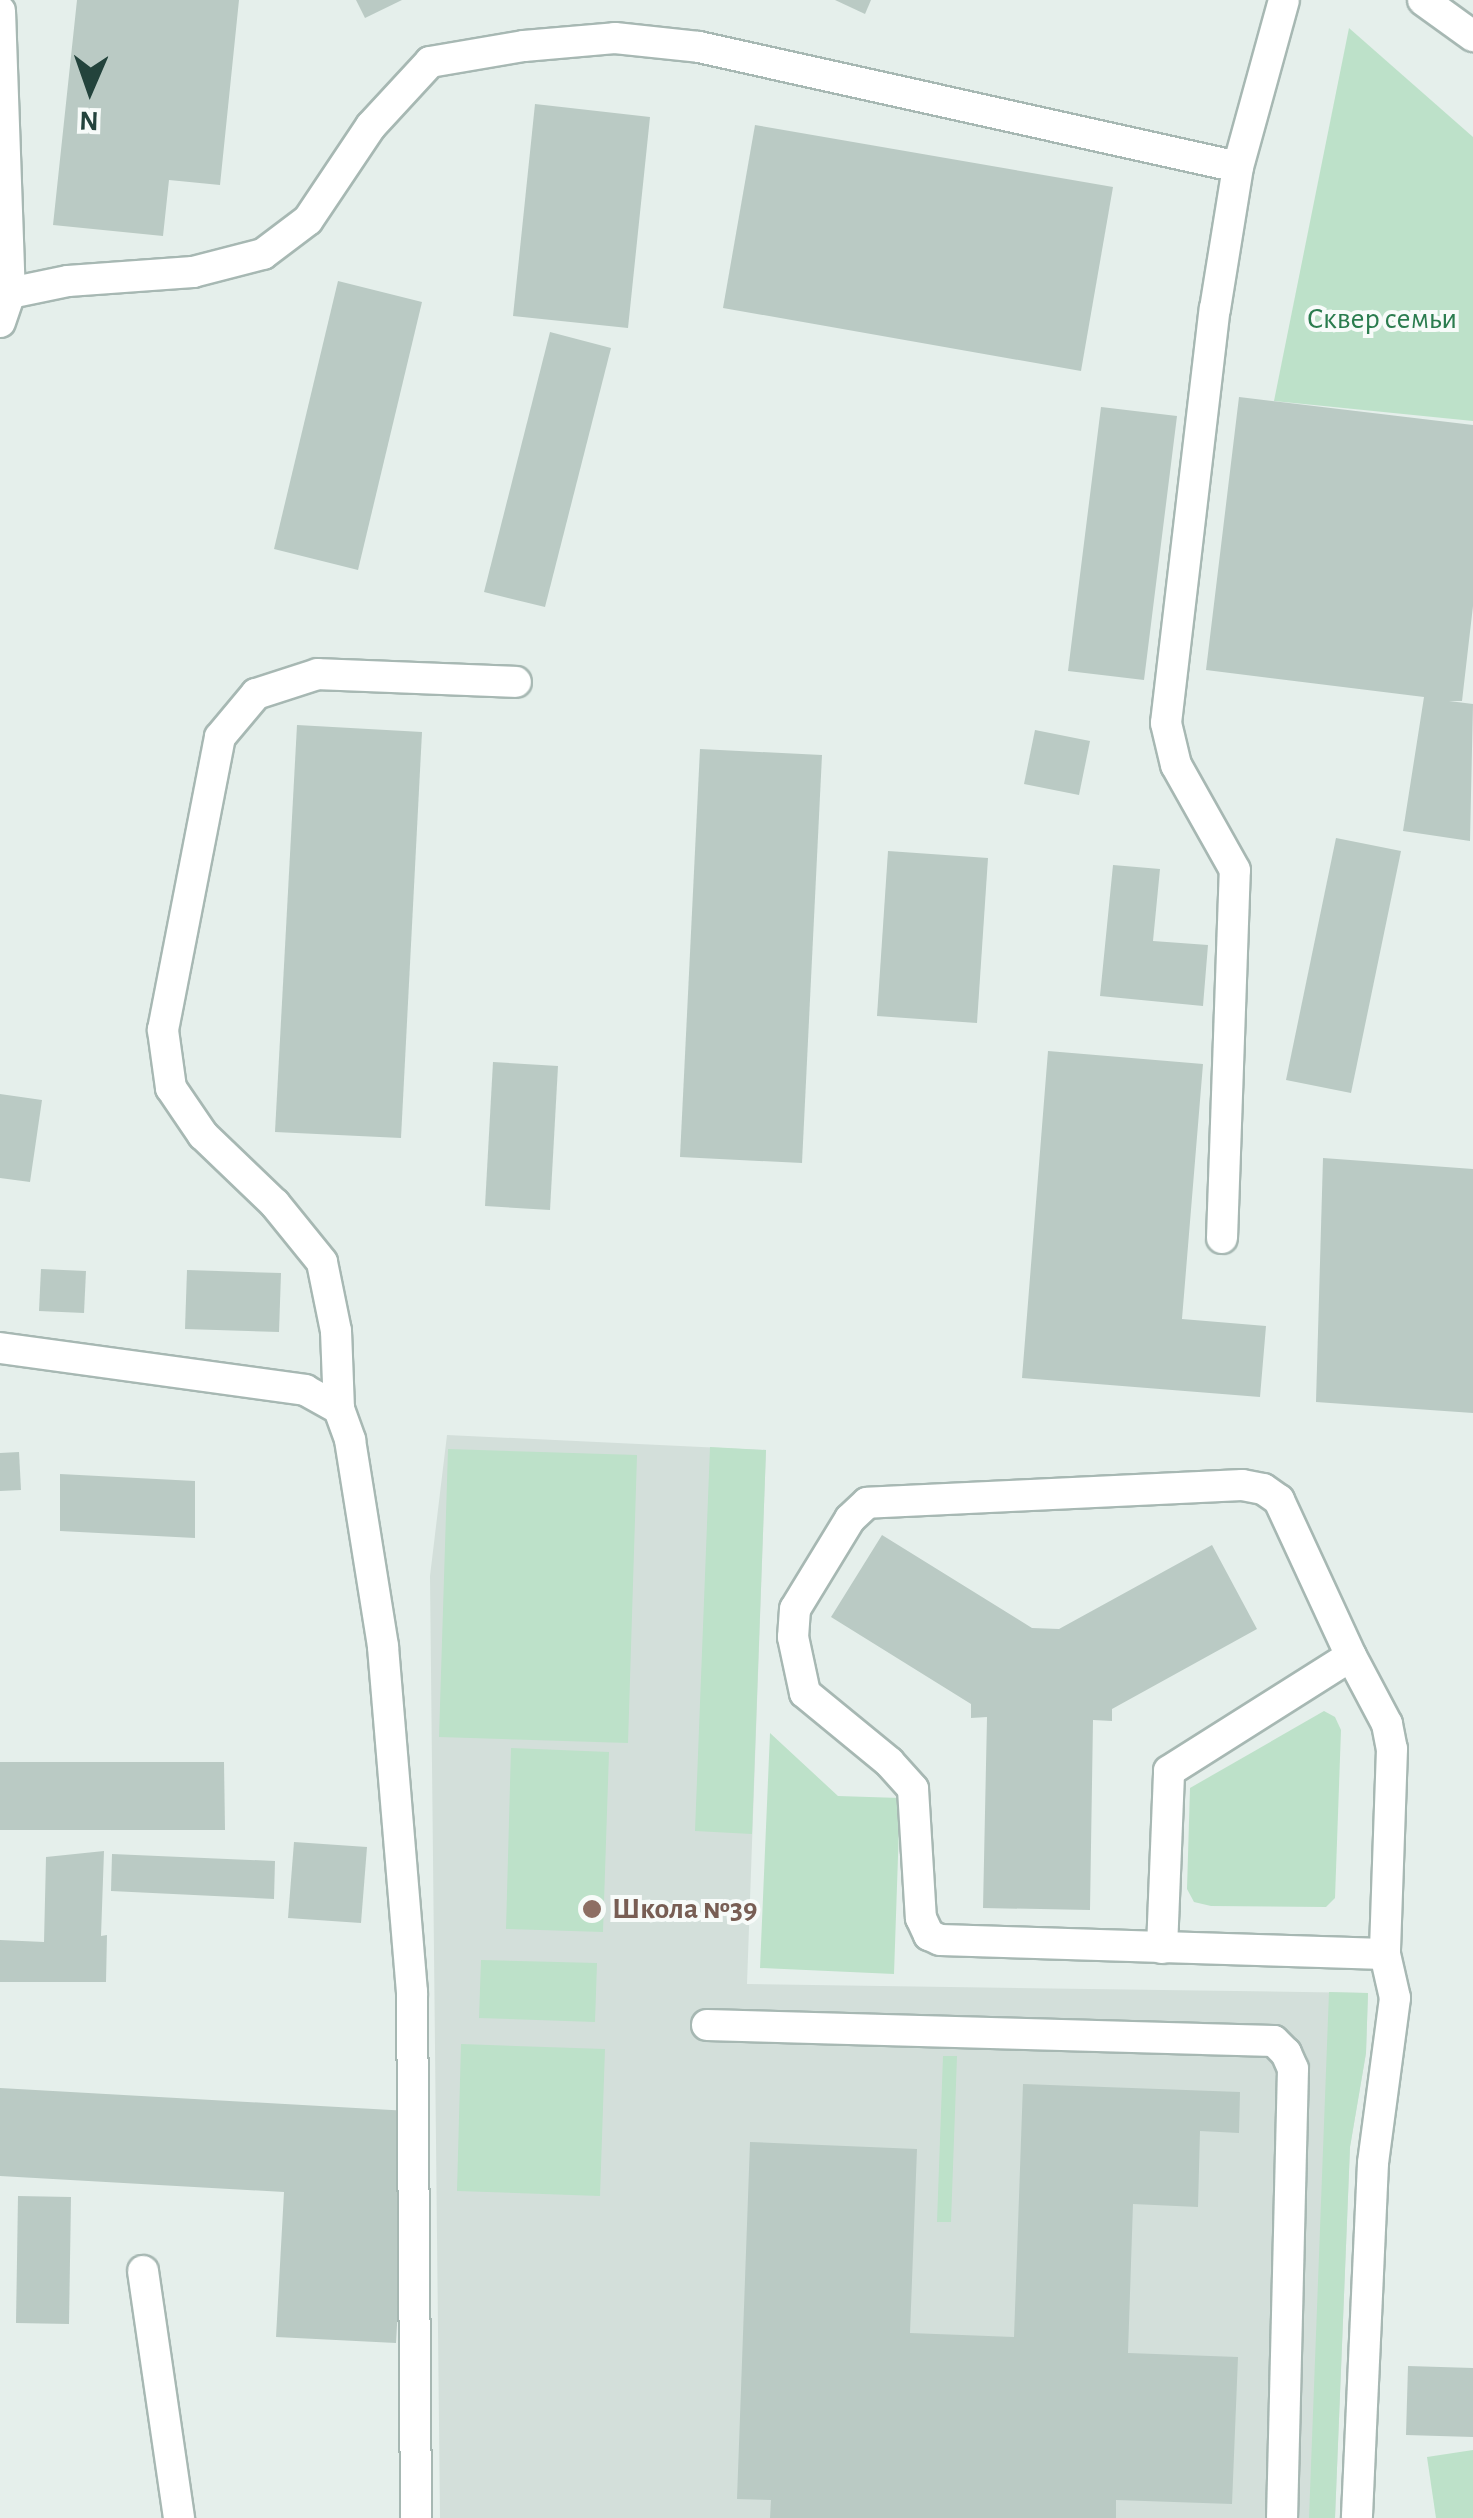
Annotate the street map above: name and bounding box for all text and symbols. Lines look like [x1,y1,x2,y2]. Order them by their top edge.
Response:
north arrow [40,40,140,140]
text: N [79,106,99,134]
park label: Сквер семьи [1307,301,1457,337]
place label: Школа №39 [612,1891,757,1927]
marker: Школа №39 [581,1898,603,1920]

